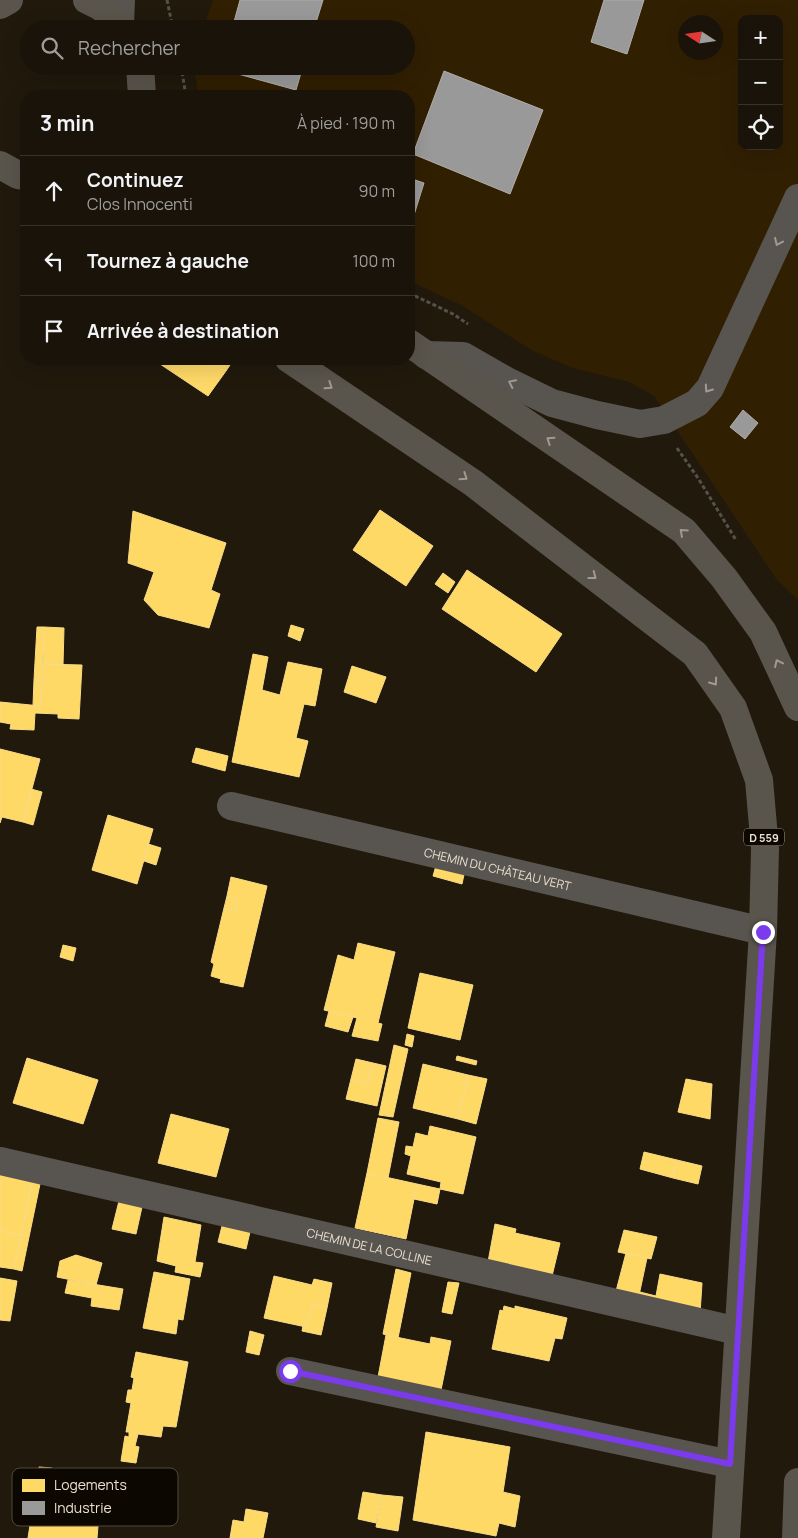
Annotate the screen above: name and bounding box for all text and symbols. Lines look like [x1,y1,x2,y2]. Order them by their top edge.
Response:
north arrow [678,15,723,60]
map controls [738,15,783,150]
button: + [738,15,783,60]
search box [20,20,415,75]
icon: search [38,34,66,62]
text: Rechercher [78,35,180,61]
button: − [738,60,783,105]
button: locate [738,105,783,150]
text: 3 min [40,109,94,137]
text: À pied · 190 m [297,112,395,134]
text: Continuez [87,167,184,193]
icon: ahead [40,177,68,205]
text: 90 m [359,180,395,202]
text: Clos Innocenti [87,193,193,215]
one-way arrow [773,237,784,246]
icon: left [40,247,68,275]
text: Tournez à gauche [87,248,249,274]
text: 100 m [352,250,395,272]
icon: arrive [40,317,68,345]
text: Arrivée à destination [87,318,279,344]
one-way arrow [508,379,517,389]
one-way arrow [323,380,333,389]
one-way arrow [705,383,714,393]
one-way arrow [546,436,555,446]
one-way arrow [459,470,468,480]
one-way arrow [680,529,689,538]
one-way arrow [587,570,596,578]
one-way arrow [773,659,784,668]
one-way arrow [708,676,717,686]
road number: D 559 [744,829,784,846]
street label: CHEMIN DU CHÂTEAU VERT [422,843,574,894]
route end [752,921,775,944]
street label: CHEMIN DE LA COLLINE [305,1223,434,1269]
route start [279,1360,302,1383]
legend [12,1468,178,1526]
text: Logements [54,1475,127,1494]
text: Industrie [54,1498,112,1517]

